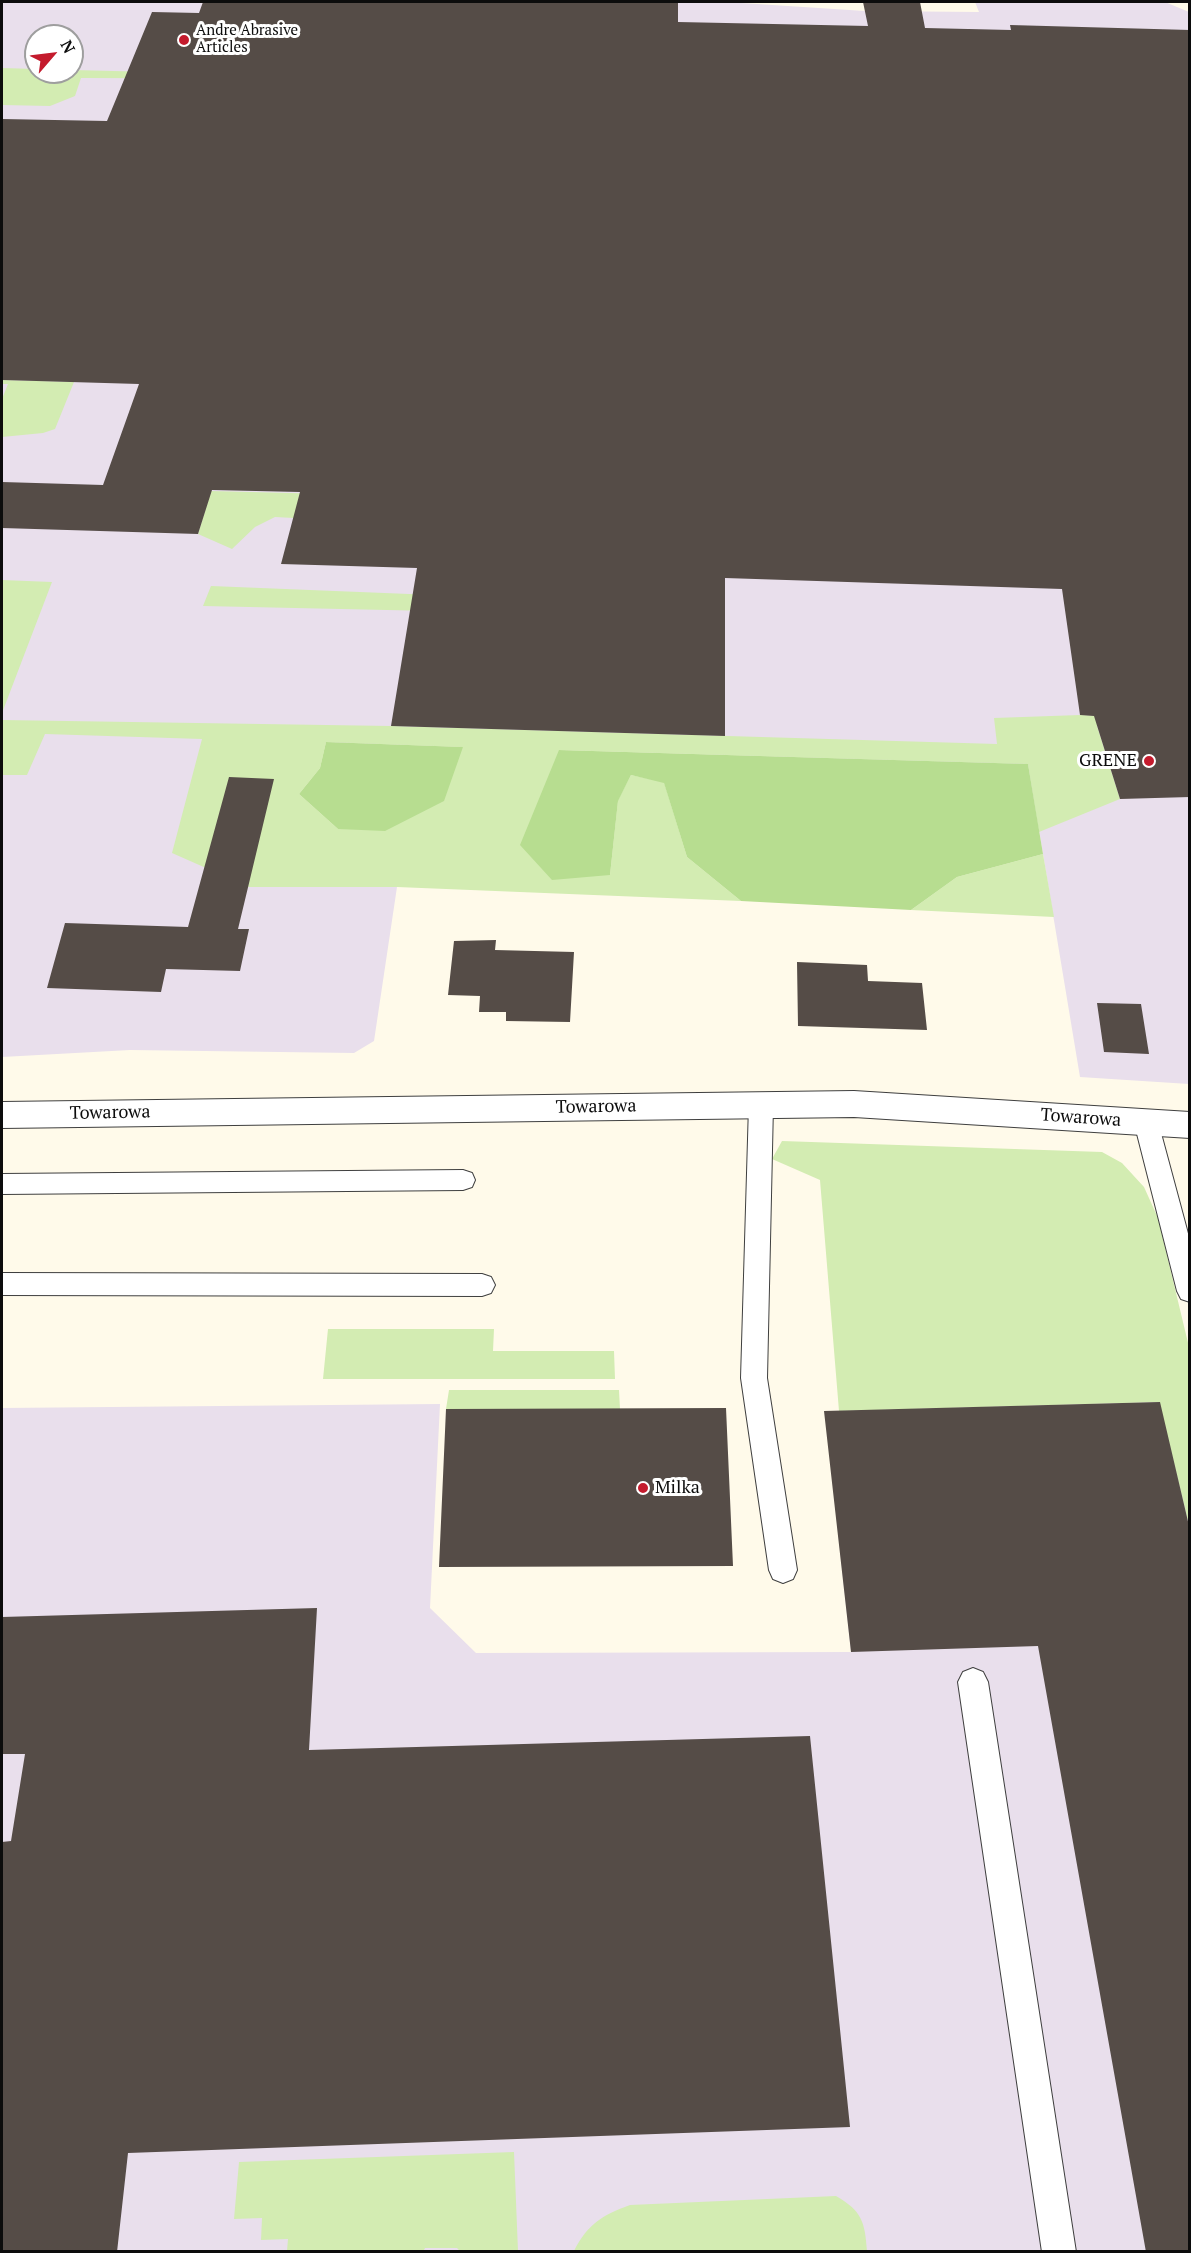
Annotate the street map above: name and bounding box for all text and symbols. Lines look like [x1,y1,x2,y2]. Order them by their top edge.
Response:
place label: Andre Abrasive Articles [196,22,298,57]
north arrow [24,24,84,84]
marker: Andre Abrasive Articles [177,33,191,47]
text: N [56,36,81,57]
place label: GRENE [1079,750,1137,772]
marker: GRENE [1142,754,1156,768]
street label: Towarowa [555,1095,637,1119]
street label: Towarowa [69,1101,151,1125]
street label: Towarowa [1040,1104,1122,1132]
place label: Milka [655,1477,700,1499]
marker: Milka [636,1481,650,1495]

